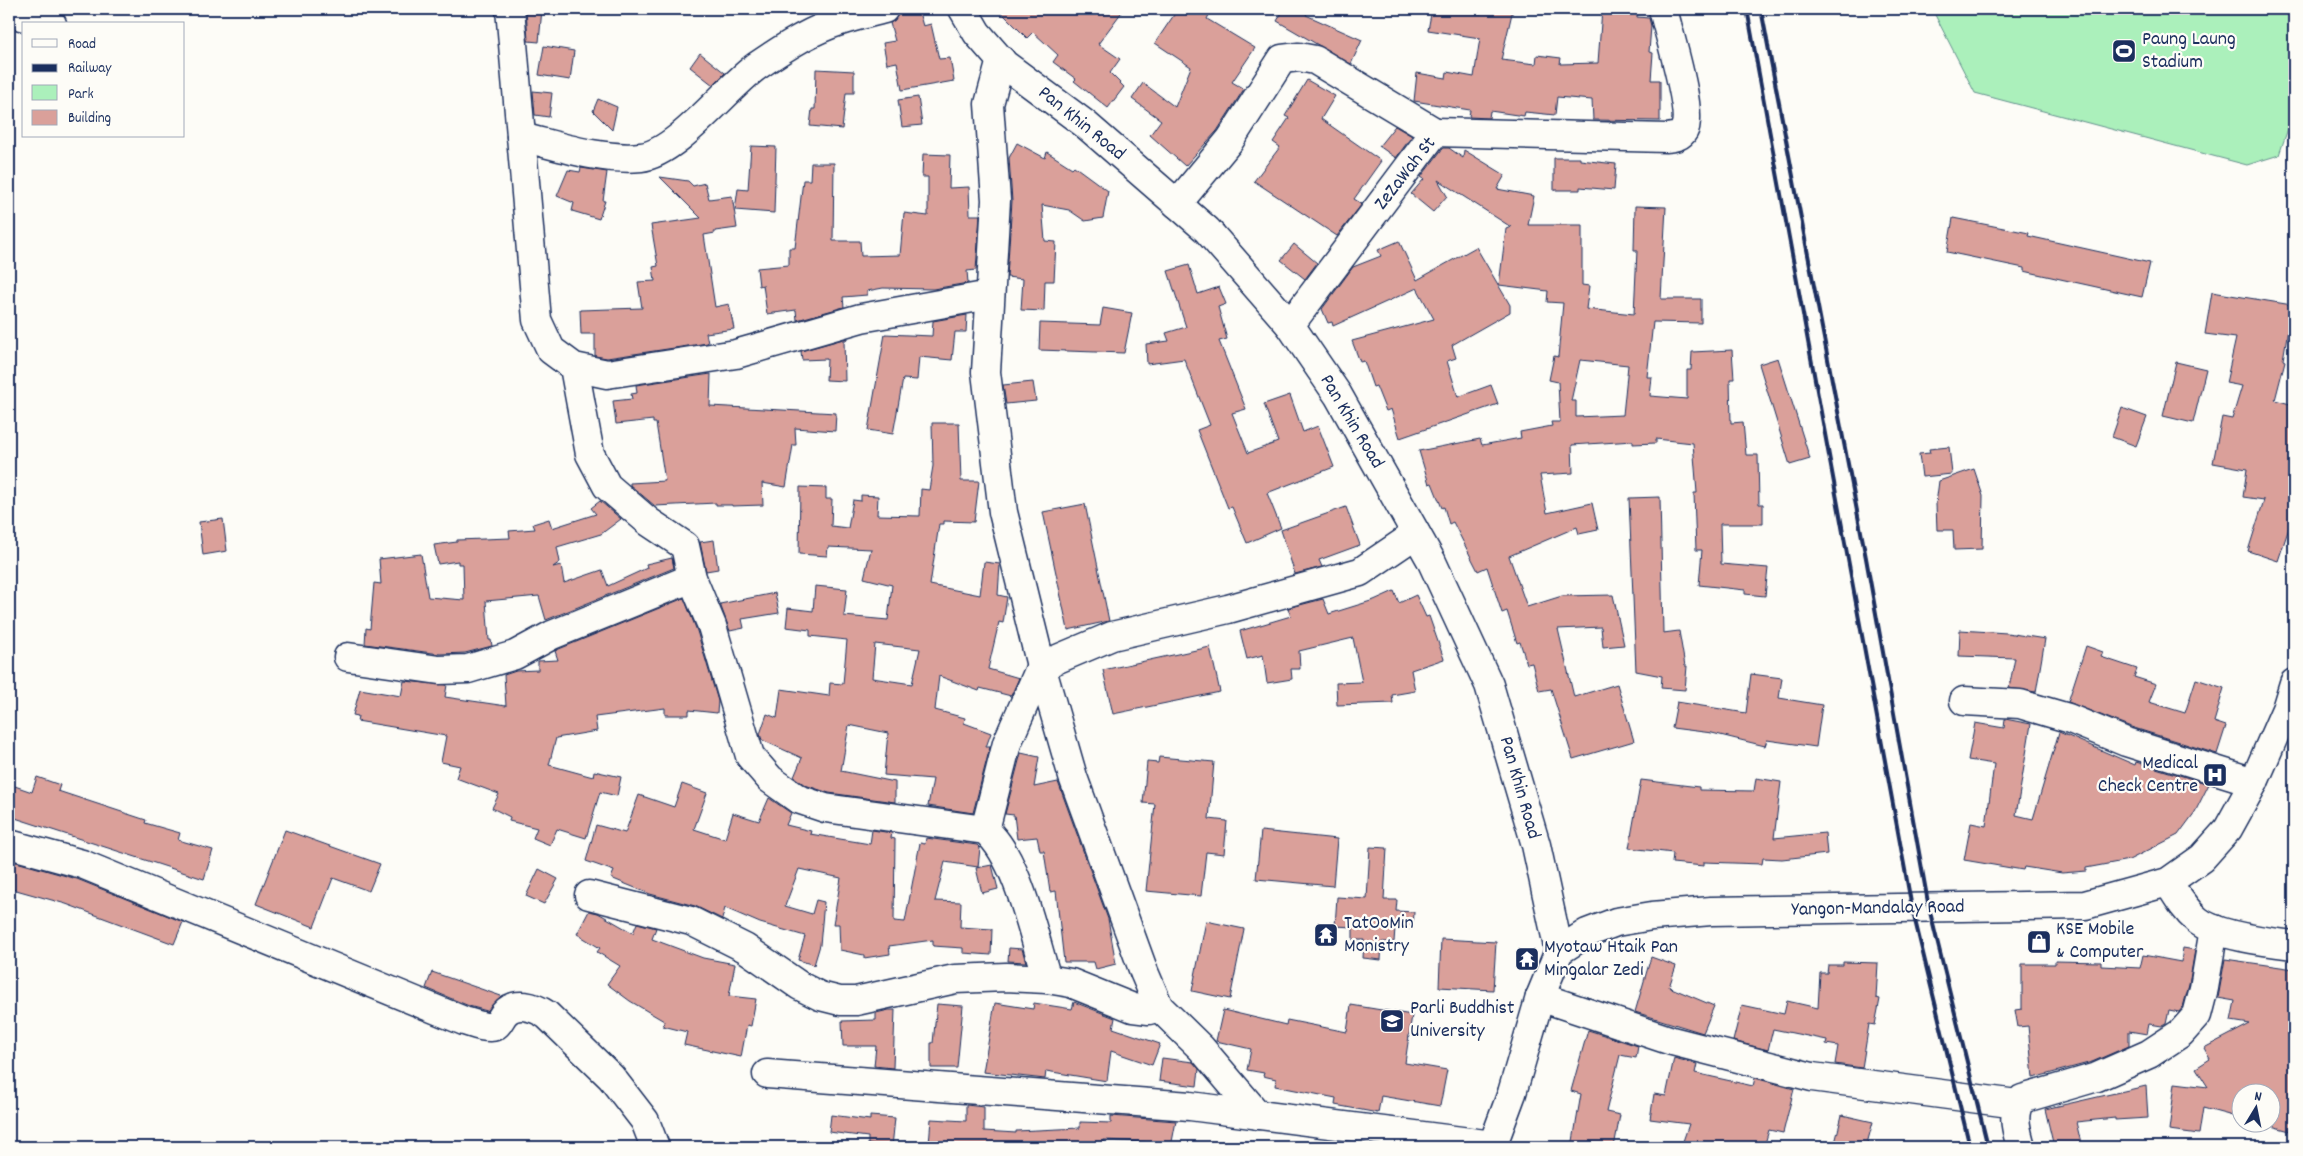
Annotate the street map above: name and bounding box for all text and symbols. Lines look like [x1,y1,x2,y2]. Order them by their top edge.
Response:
legend [22,22,185,138]
place label: Paung Laung Stadium [2142,26,2236,77]
text: Road [68,34,96,56]
sports icon: Paung Laung Stadium [2111,38,2137,64]
text: Railway [68,58,112,80]
street label: Pan Khin Road [1031,80,1131,168]
text: Park [68,84,94,106]
text: Building [68,108,111,130]
street label: ZeZaWah St [1368,131,1444,217]
street label: Pan Khin Road [1312,370,1390,474]
street label: Pan Khin Road [1491,733,1547,843]
place label: Medical Check Centre [2098,750,2198,801]
hospital icon: Medical Check Centre [2202,762,2228,788]
street label: Yangon-Mandalay Road [1791,893,1965,925]
place label: TatOoMin Monistry [1344,910,1414,961]
place label: KSE Mobile & Computer [2056,916,2144,967]
temple icon: TatOoMin Monistry [1313,922,1339,948]
shop icon: KSE Mobile & Computer [2026,929,2052,955]
place label: Myotaw Htaik Pan Mingalar Zedi [1544,934,1678,985]
temple icon: Myotaw Htaik Pan Mingalar Zedi [1514,946,1540,972]
place label: Parli Buddhist University [1410,995,1514,1046]
school or university icon: Parli Buddhist University [1379,1008,1405,1034]
north arrow [2230,1084,2280,1134]
text: N [2253,1087,2263,1108]

